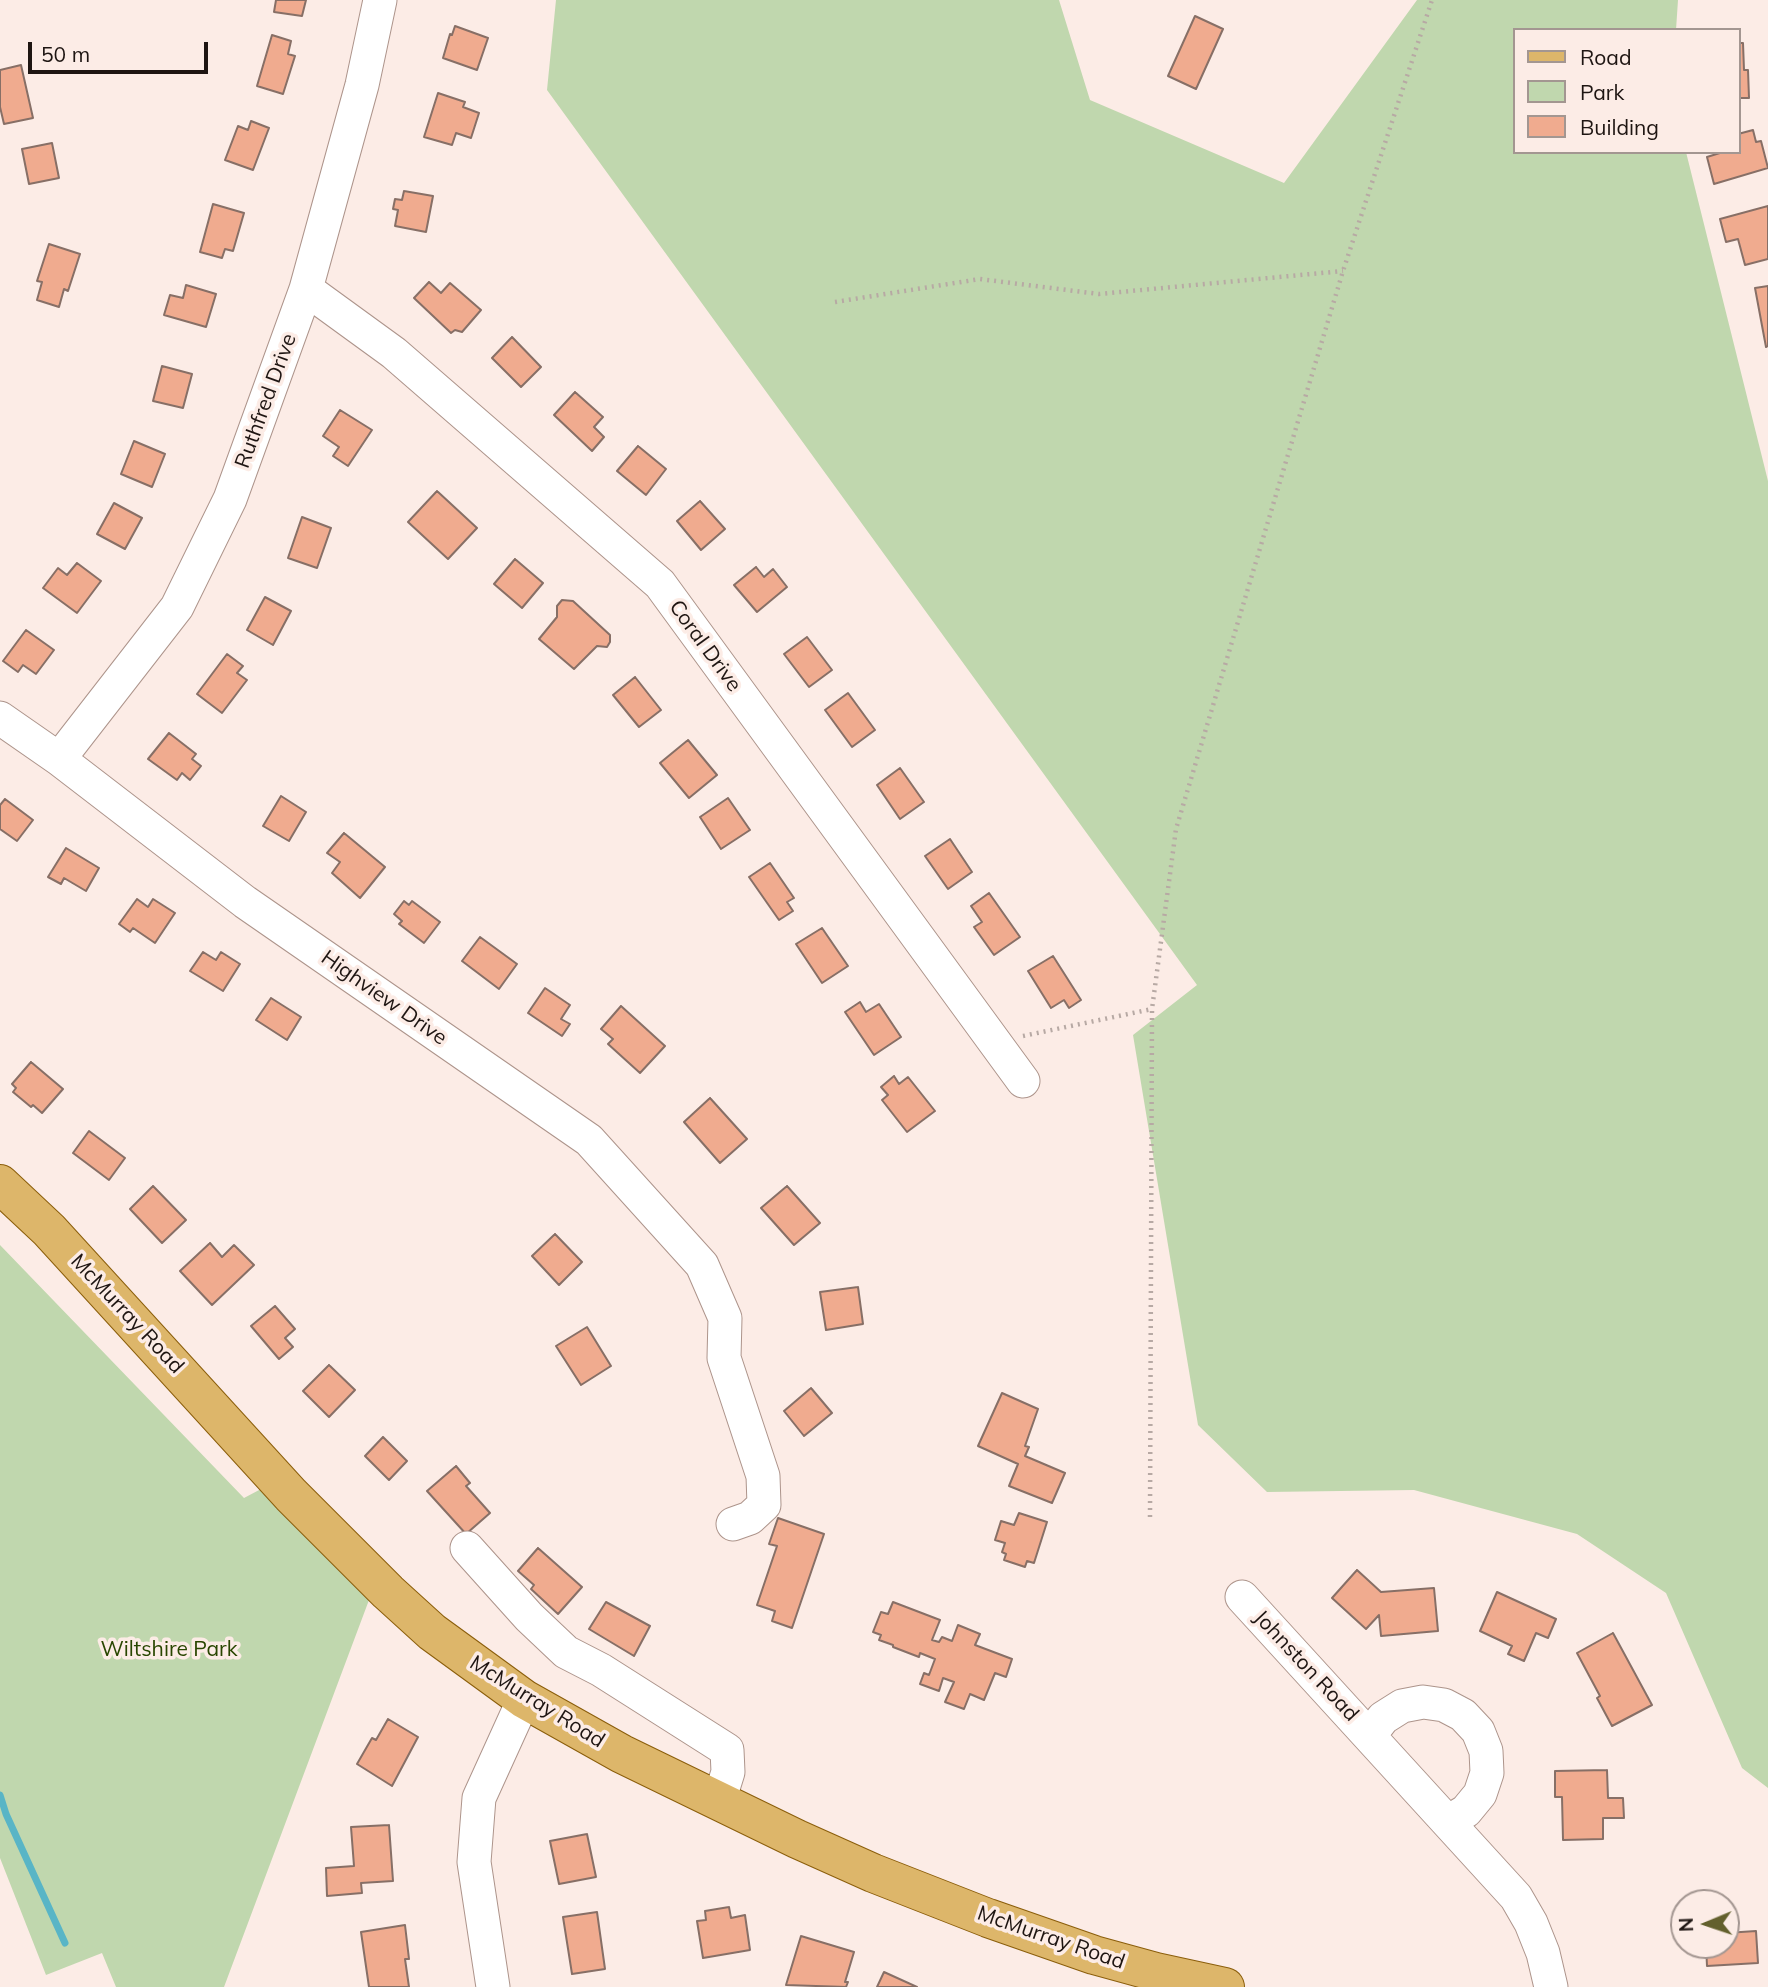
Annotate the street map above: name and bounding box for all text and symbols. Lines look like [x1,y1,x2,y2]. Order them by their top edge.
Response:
scale bar [32,28,212,72]
legend [1512,28,1740,154]
text: 50 m [41,41,90,67]
text: Road [1580,44,1631,70]
text: Park [1580,79,1624,105]
text: Building [1580,114,1659,140]
street label: Ruthfred Drive [230,330,302,472]
street label: Coral Drive [663,595,747,697]
street label: Highview Drive [316,945,452,1051]
street label: McMurray Road [65,1249,189,1379]
street label: Johnston Road [1248,1605,1364,1727]
park label: Wiltshire Park [100,1637,238,1663]
street label: McMurray Road [465,1650,609,1754]
north arrow [1670,1889,1740,1959]
street label: McMurray Road [974,1901,1128,1975]
text: N [1674,1917,1698,1932]

